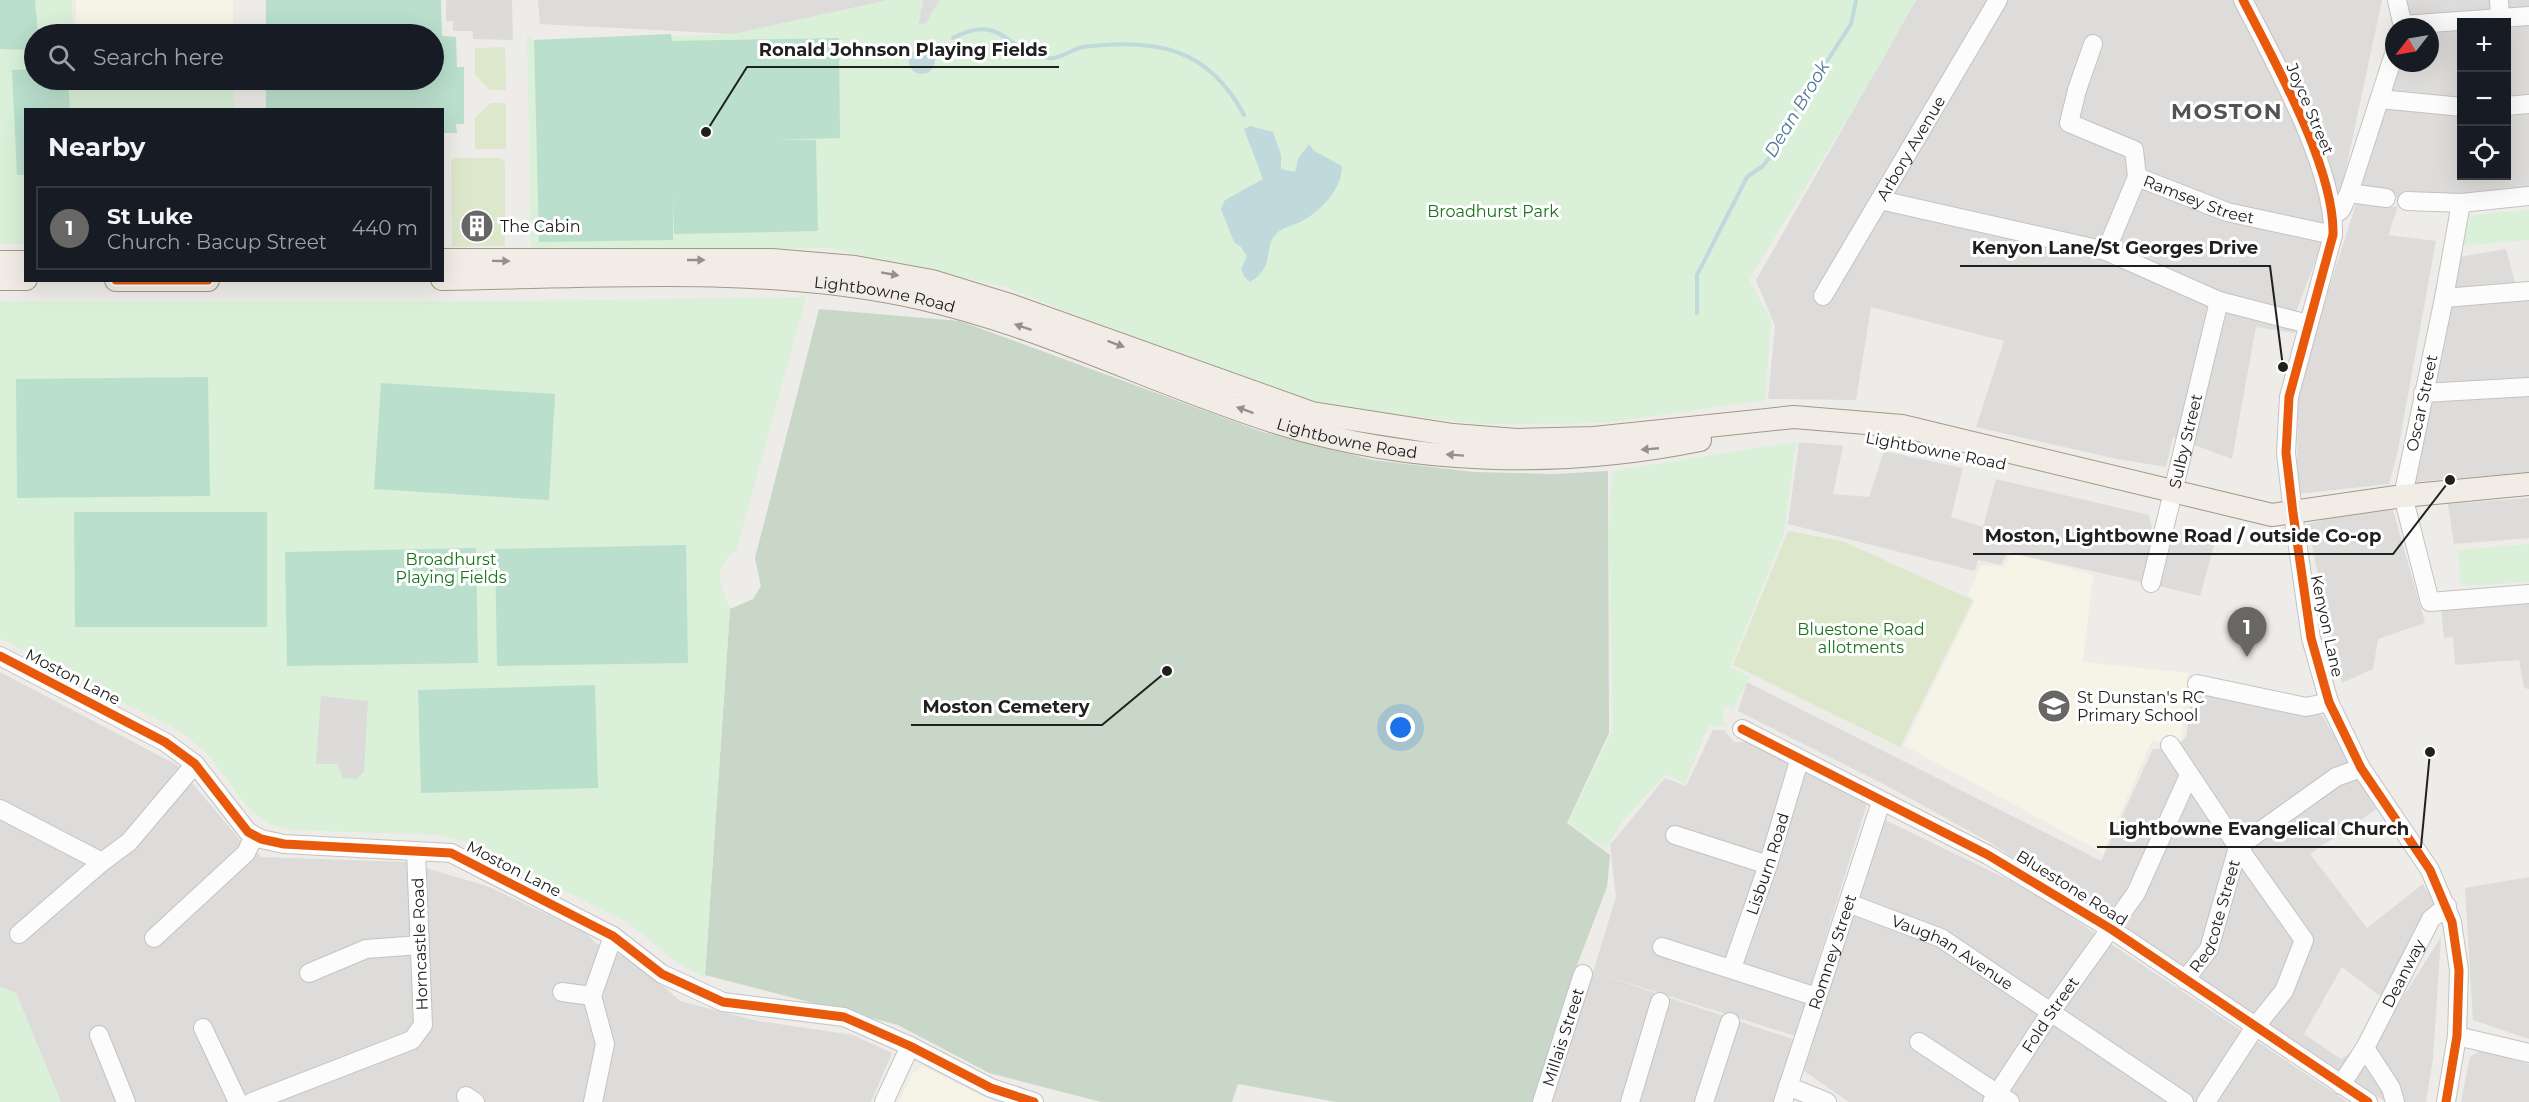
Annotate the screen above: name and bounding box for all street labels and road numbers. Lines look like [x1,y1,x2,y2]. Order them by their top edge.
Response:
street label: Joyce Street [2282,60,2338,158]
street label: Arbory Avenue [1872,92,1949,204]
street label: Ramsey Street [2141,171,2257,227]
street label: Lightbowne Road [813,272,957,316]
street label: Oscar Street [2402,352,2442,453]
street label: Sulby Street [2165,391,2206,490]
street label: Lightbowne Road [1275,414,1419,462]
street label: Lightbowne Road [1864,428,2008,474]
street label: Kenyon Lane [2307,573,2347,679]
street label: Moston Lane [22,645,124,709]
street label: Lisburn Road [1742,810,1793,918]
street label: Moston Lane [463,837,565,901]
street label: Bluestone Road [2013,846,2131,930]
street label: Redcote Street [2185,857,2244,976]
street label: Horncastle Road [408,877,432,1011]
street label: Romney Street [1804,891,1860,1012]
street label: Vaughan Avenue [1889,911,2017,994]
street label: Deanway [2378,936,2429,1011]
street label: Fold Street [2017,972,2083,1056]
street label: Millais Street [1538,985,1588,1089]

